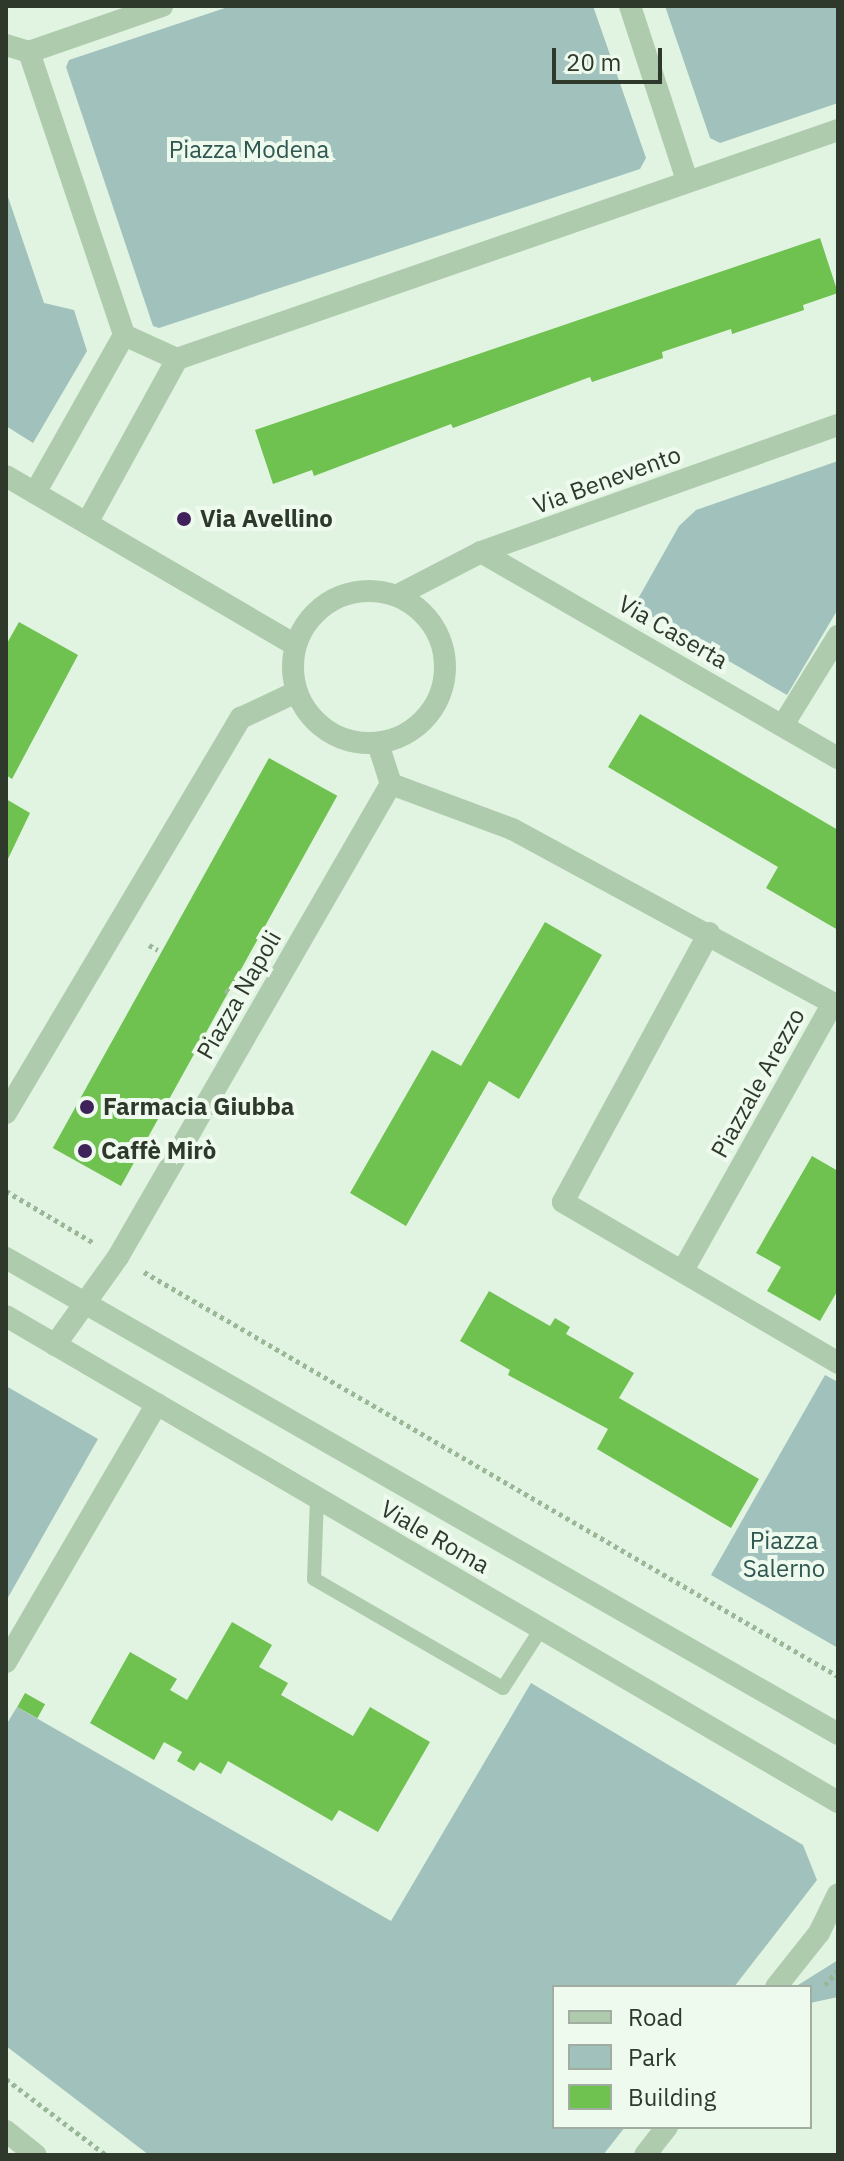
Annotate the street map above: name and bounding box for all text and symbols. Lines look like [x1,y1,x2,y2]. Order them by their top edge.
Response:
scale bar [556,32,666,82]
text: 20 m [566,46,621,78]
park label: Piazza Modena [169,136,329,164]
street label: Via Benevento [529,440,685,520]
place label: Via Avellino [200,505,333,533]
marker: Via Avellino [175,510,193,528]
street label: Via Caserta [613,589,733,675]
street label: Piazza Napoli [191,926,287,1064]
street label: Piazzale Arezzo [705,1003,811,1163]
place label: Farmacia Giubba [103,1093,294,1121]
marker: Farmacia Giubba [78,1098,96,1116]
place label: Caffè Mirò [101,1137,216,1165]
marker: Caffè Mirò [76,1142,94,1160]
street label: Viale Roma [375,1494,495,1580]
park label: Piazza Salerno [743,1527,825,1583]
legend [552,1985,812,2129]
text: Road [628,2001,683,2033]
text: Park [628,2041,677,2073]
text: Building [628,2081,716,2113]

